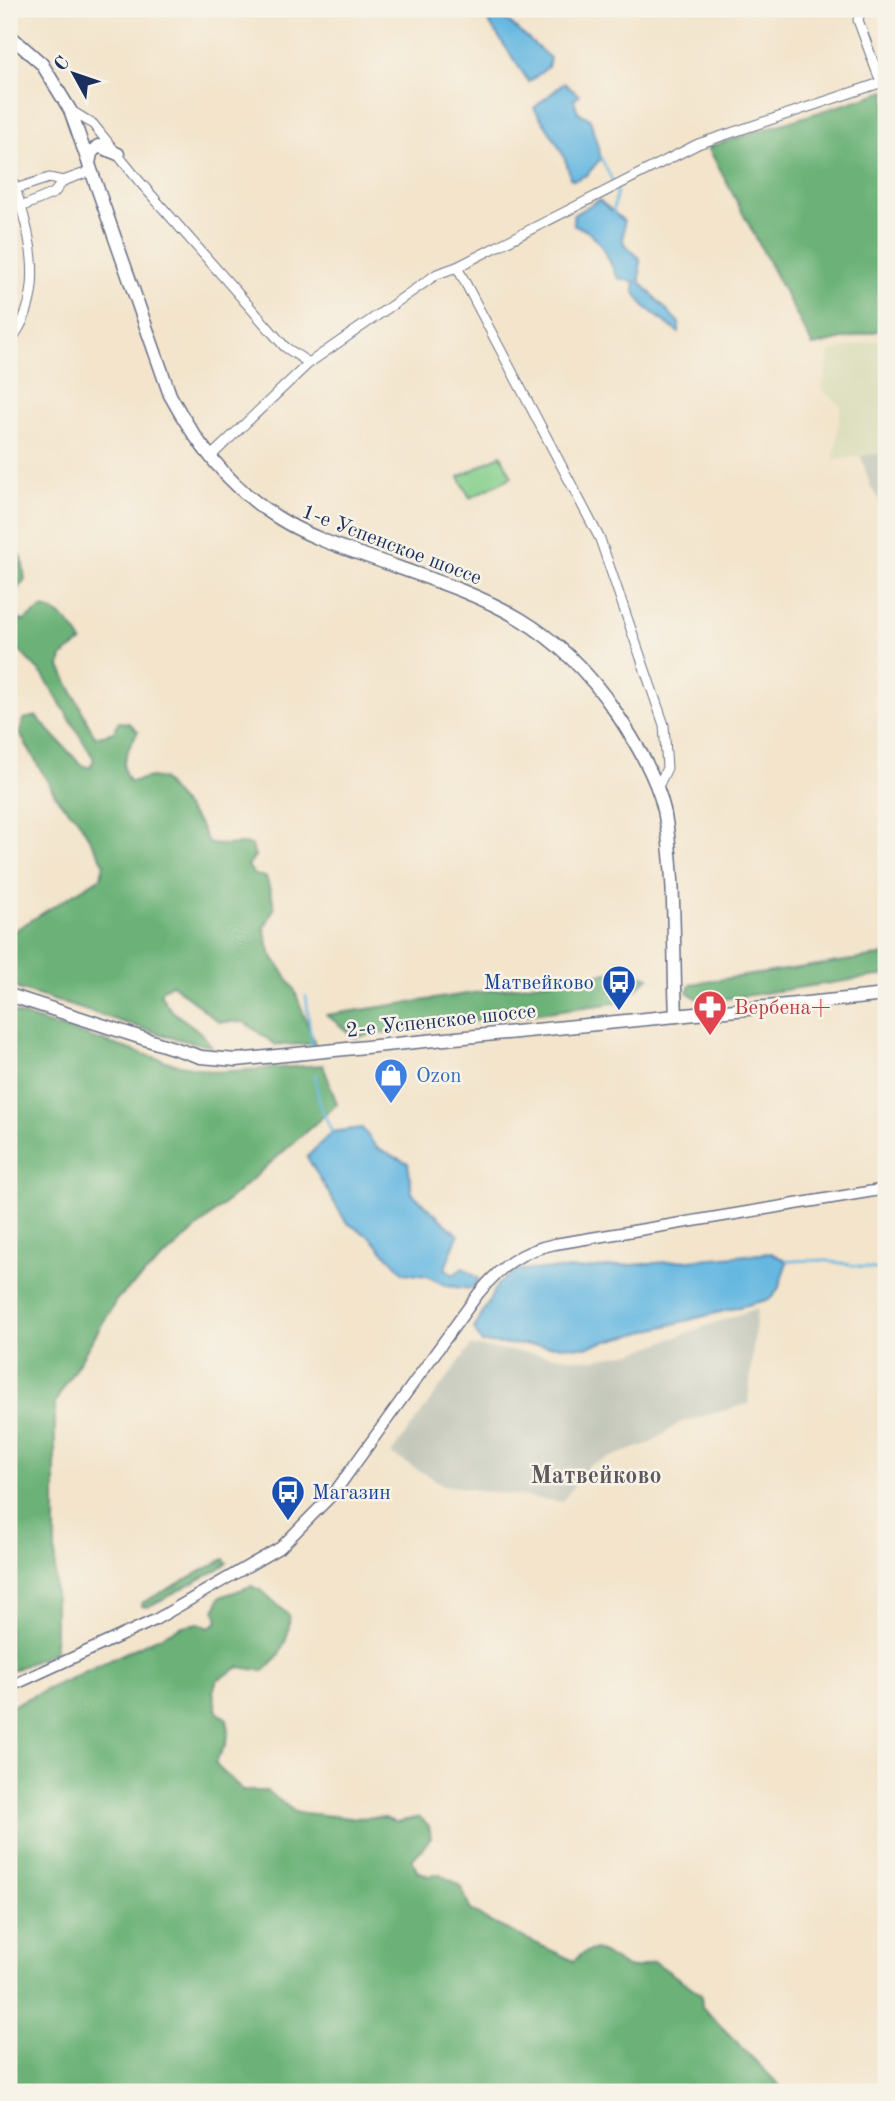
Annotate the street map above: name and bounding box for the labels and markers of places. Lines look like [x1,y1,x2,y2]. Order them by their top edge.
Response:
bus stop icon: Матвейково [600,963,638,1012]
place label: Матвейково [484,973,594,994]
pharmacy icon: Вербена+ [691,988,729,1037]
place label: Вербена+ [734,998,831,1019]
shop icon: Ozon [372,1056,410,1105]
place label: Ozon [416,1066,462,1087]
bus stop icon: Магазин [269,1473,307,1522]
place label: Магазин [312,1483,391,1504]

